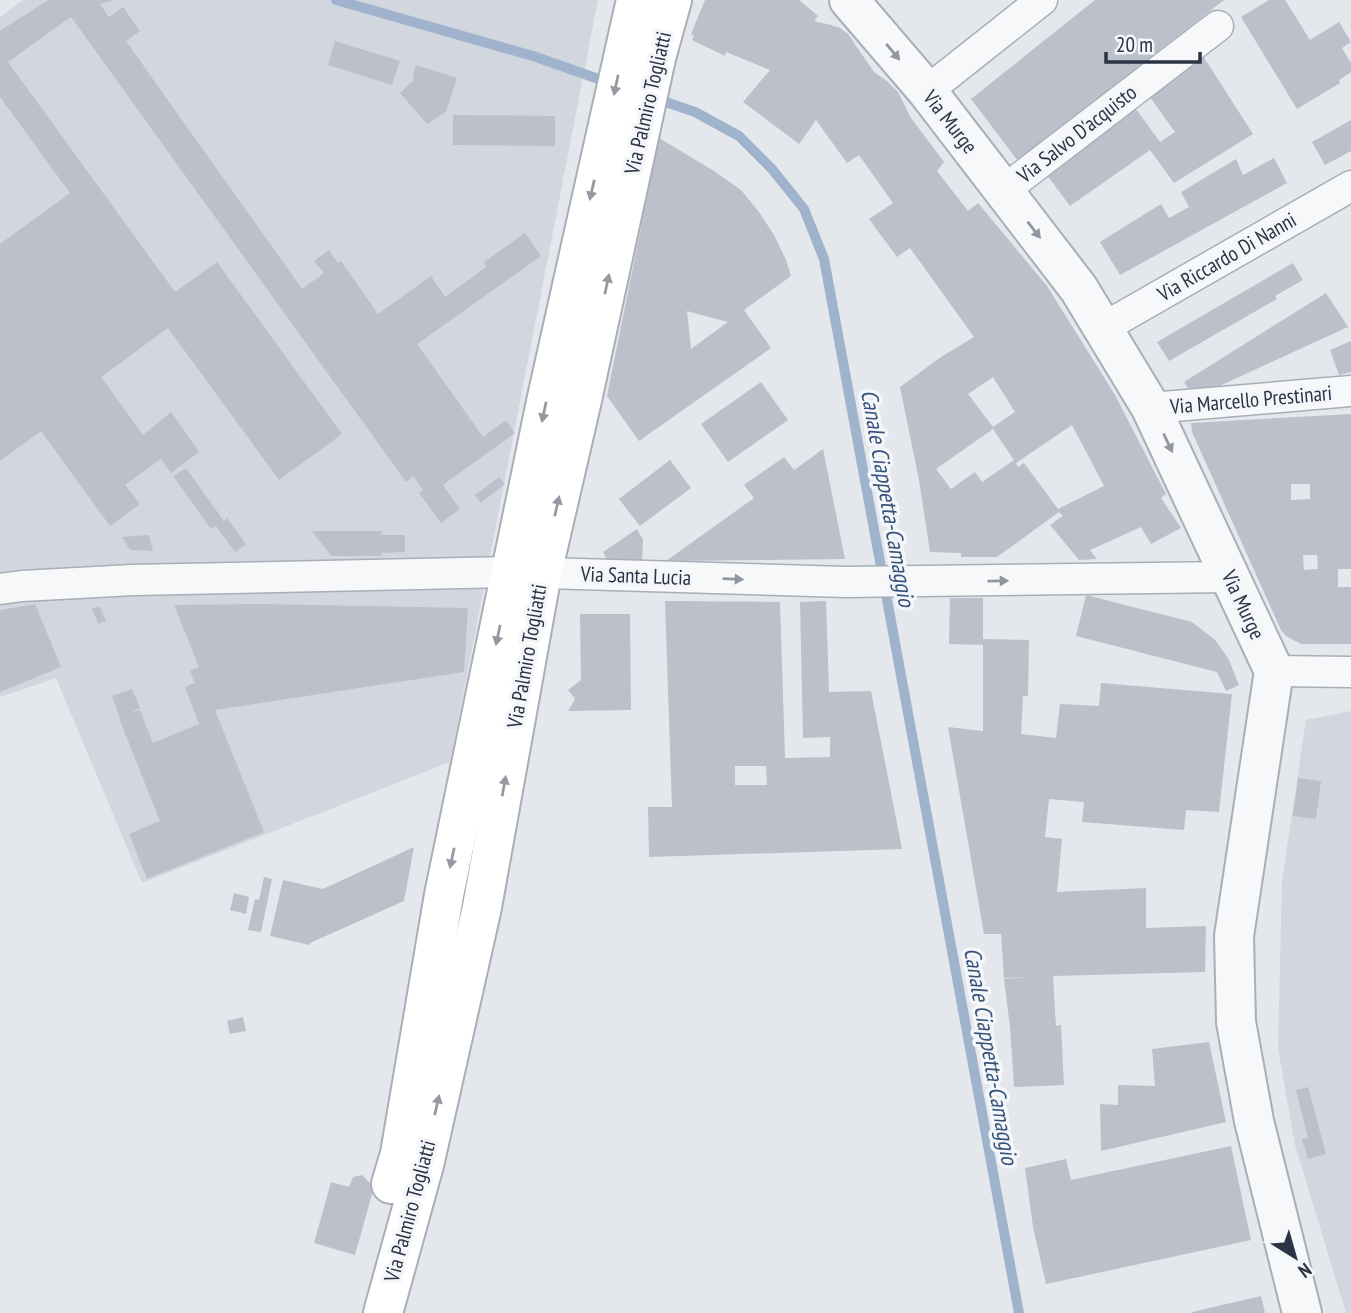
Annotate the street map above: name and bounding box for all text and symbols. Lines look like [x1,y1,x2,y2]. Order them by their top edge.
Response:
scale bar [1106,21,1200,65]
street label: Via Palmiro Togliatti [618,29,677,178]
text: 20 m [1116,31,1153,58]
one-way arrow [886,42,901,60]
one-way arrow [610,74,621,96]
street label: Via Salvo D'acquisto [1011,79,1142,189]
street label: Via Murge [917,84,984,159]
one-way arrow [587,179,598,201]
street label: Via Riccardo Di Nanni [1152,206,1301,308]
one-way arrow [1026,221,1041,239]
one-way arrow [602,273,613,295]
street label: Via Marcello Prestinari [1168,379,1333,420]
water label: Canale Ciappetta-Camaggio [855,387,922,611]
one-way arrow [538,401,549,423]
one-way arrow [1162,433,1174,453]
one-way arrow [552,495,563,517]
street label: Via Santa Lucia [579,560,692,591]
street label: Via Murge [1215,565,1271,644]
one-way arrow [722,573,744,584]
one-way arrow [987,575,1009,586]
street label: Via Palmiro Togliatti [500,582,552,731]
one-way arrow [492,624,503,646]
one-way arrow [498,775,509,797]
one-way arrow [446,847,457,869]
water label: Canale Ciappetta-Camaggio [958,945,1025,1169]
one-way arrow [432,1094,443,1116]
street label: Via Palmiro Togliatti [377,1137,441,1286]
north arrow [1260,1222,1330,1292]
text: N [1294,1258,1317,1283]

